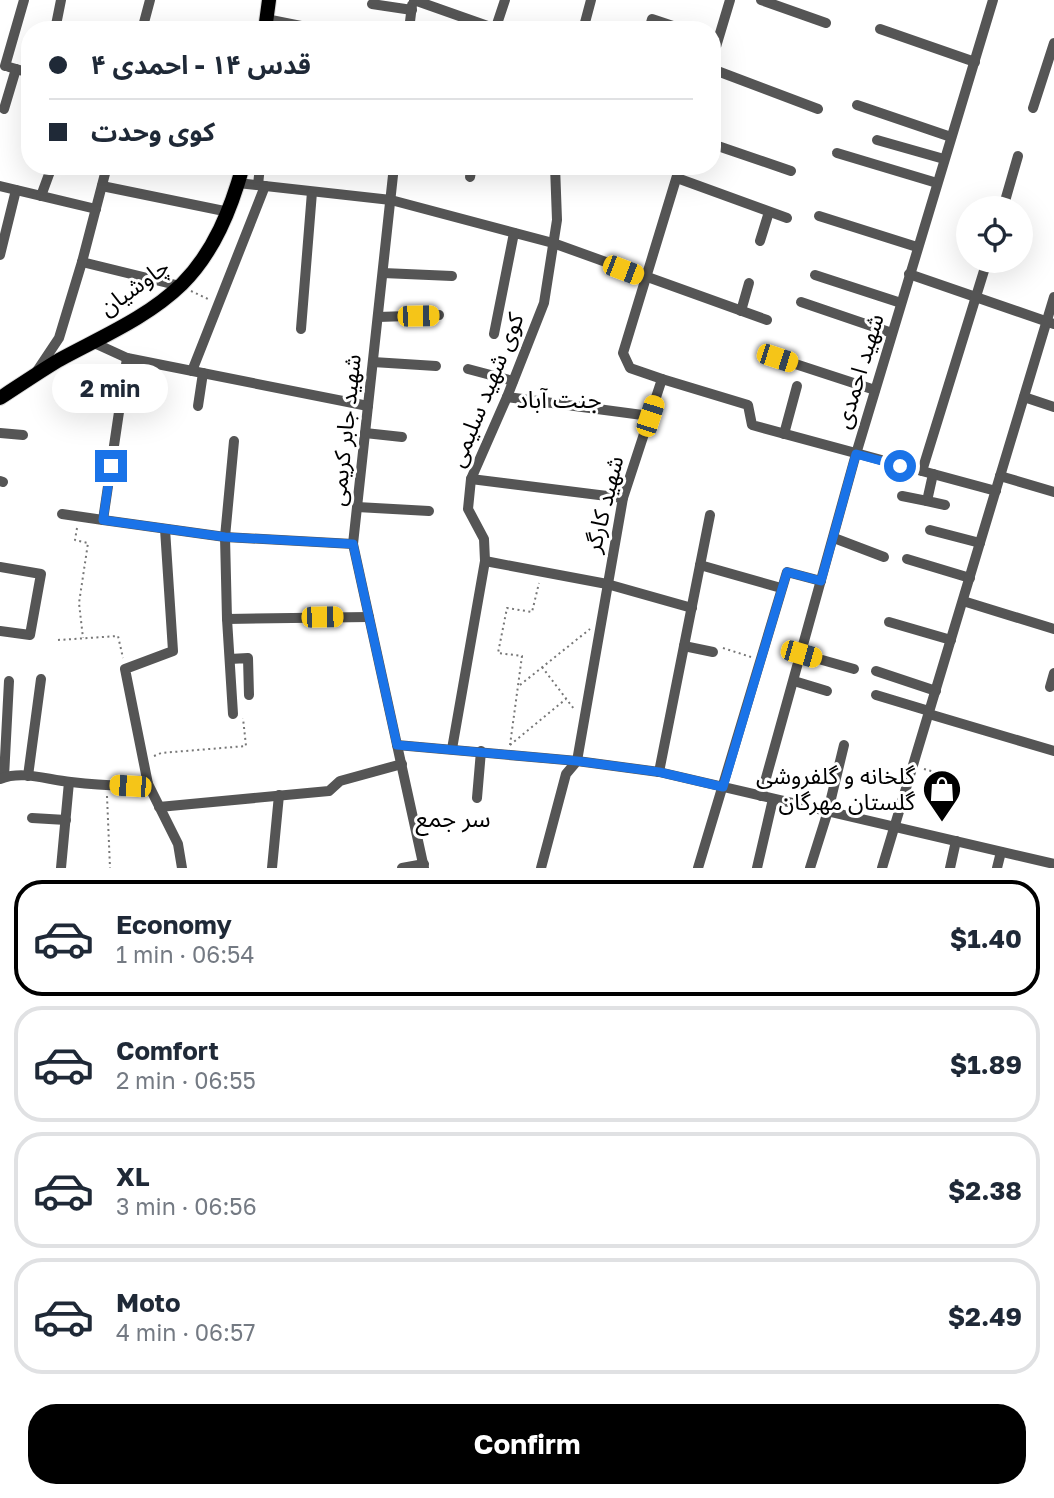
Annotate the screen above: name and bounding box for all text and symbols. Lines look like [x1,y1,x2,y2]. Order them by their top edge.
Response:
text: قدس ۱۴ - احمدی ۴ [91,49,311,80]
text: کوی وحدت [91,116,215,147]
map controls [956,196,1033,273]
button: locate [956,196,1033,273]
street label: چاوشیان [93,251,175,323]
car [600,253,647,287]
car [397,305,440,327]
street label: کوی شهید سلیمی [441,308,530,471]
street label: شهید احمدی [827,310,889,431]
car [754,342,801,374]
street label: شهید جابر کریمی [322,353,367,507]
callout: 2 min [53,364,169,414]
text: 2 min [80,374,140,402]
district label: جنت آباد [516,384,602,413]
car [634,393,667,439]
route end [95,450,127,482]
route start [884,450,916,482]
street label: شهید کارگر [577,453,630,556]
car [301,606,344,628]
car [778,638,825,670]
place label: گلخانه و گلفروشی گلستان مهرگان [756,761,916,816]
shop icon: گلخانه و گلفروشی گلستان مهرگان [921,768,963,823]
car [109,774,152,798]
district label: سر جمع [415,803,491,836]
icon: car [32,907,95,970]
text: Economy [116,909,232,940]
text: $1.40 [950,923,1022,954]
text: 1 min · 06:54 [116,940,254,968]
icon: car [32,1033,95,1096]
text: Comfort [116,1035,219,1066]
text: $1.89 [950,1049,1022,1080]
text: 2 min · 06:55 [116,1066,256,1094]
icon: car [32,1159,95,1222]
text: XL [116,1161,150,1192]
text: $2.38 [948,1175,1022,1206]
text: 3 min · 06:56 [116,1192,257,1220]
icon: car [32,1285,95,1348]
text: Moto [116,1287,181,1318]
text: $2.49 [948,1301,1022,1332]
text: 4 min · 06:57 [116,1318,255,1346]
button: Confirm [28,1404,1026,1484]

